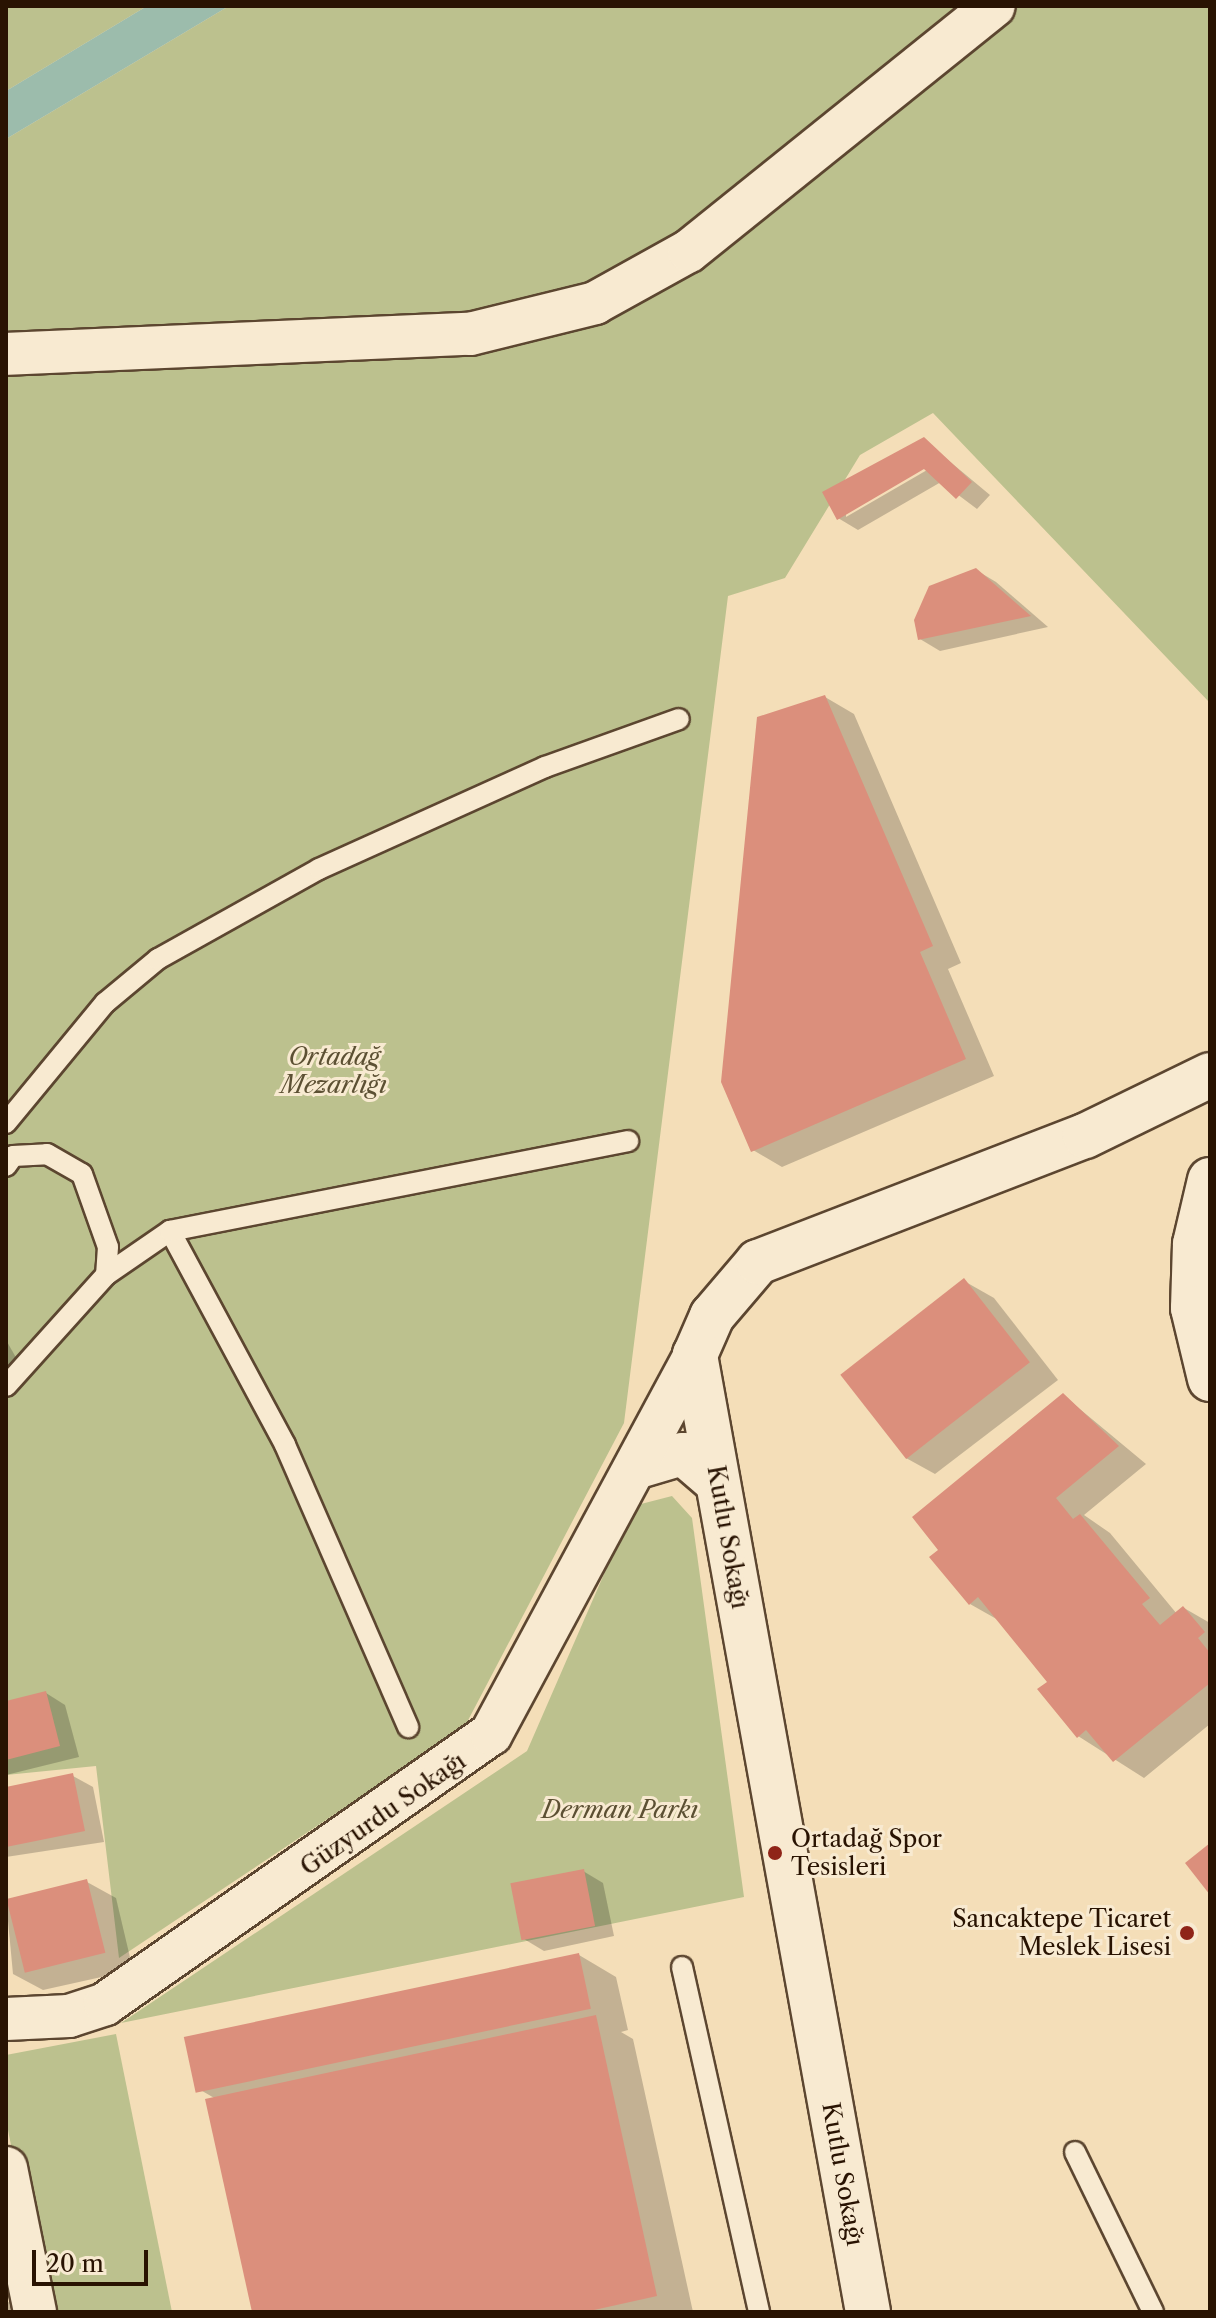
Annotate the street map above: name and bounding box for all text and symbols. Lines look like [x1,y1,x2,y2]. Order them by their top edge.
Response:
park label: Ortadağ Mezarlığı [281,1043,387,1099]
street label: Kutlu Sokağı [701,1463,755,1611]
street label: Güzyurdu Sokağı [295,1746,471,1882]
park label: Derman Parkı [542,1796,698,1824]
place label: Ortadağ Spor Tesisleri [791,1825,942,1881]
marker: Ortadağ Spor Tesisleri [766,1844,784,1862]
place label: Sancaktepe Ticaret Meslek Lisesi [952,1905,1171,1961]
marker: Sancaktepe Ticaret Meslek Lisesi [1178,1924,1196,1942]
street label: Kutlu Sokağı [816,2100,870,2248]
scale bar [36,2234,152,2284]
text: 20 m [46,2249,104,2278]

